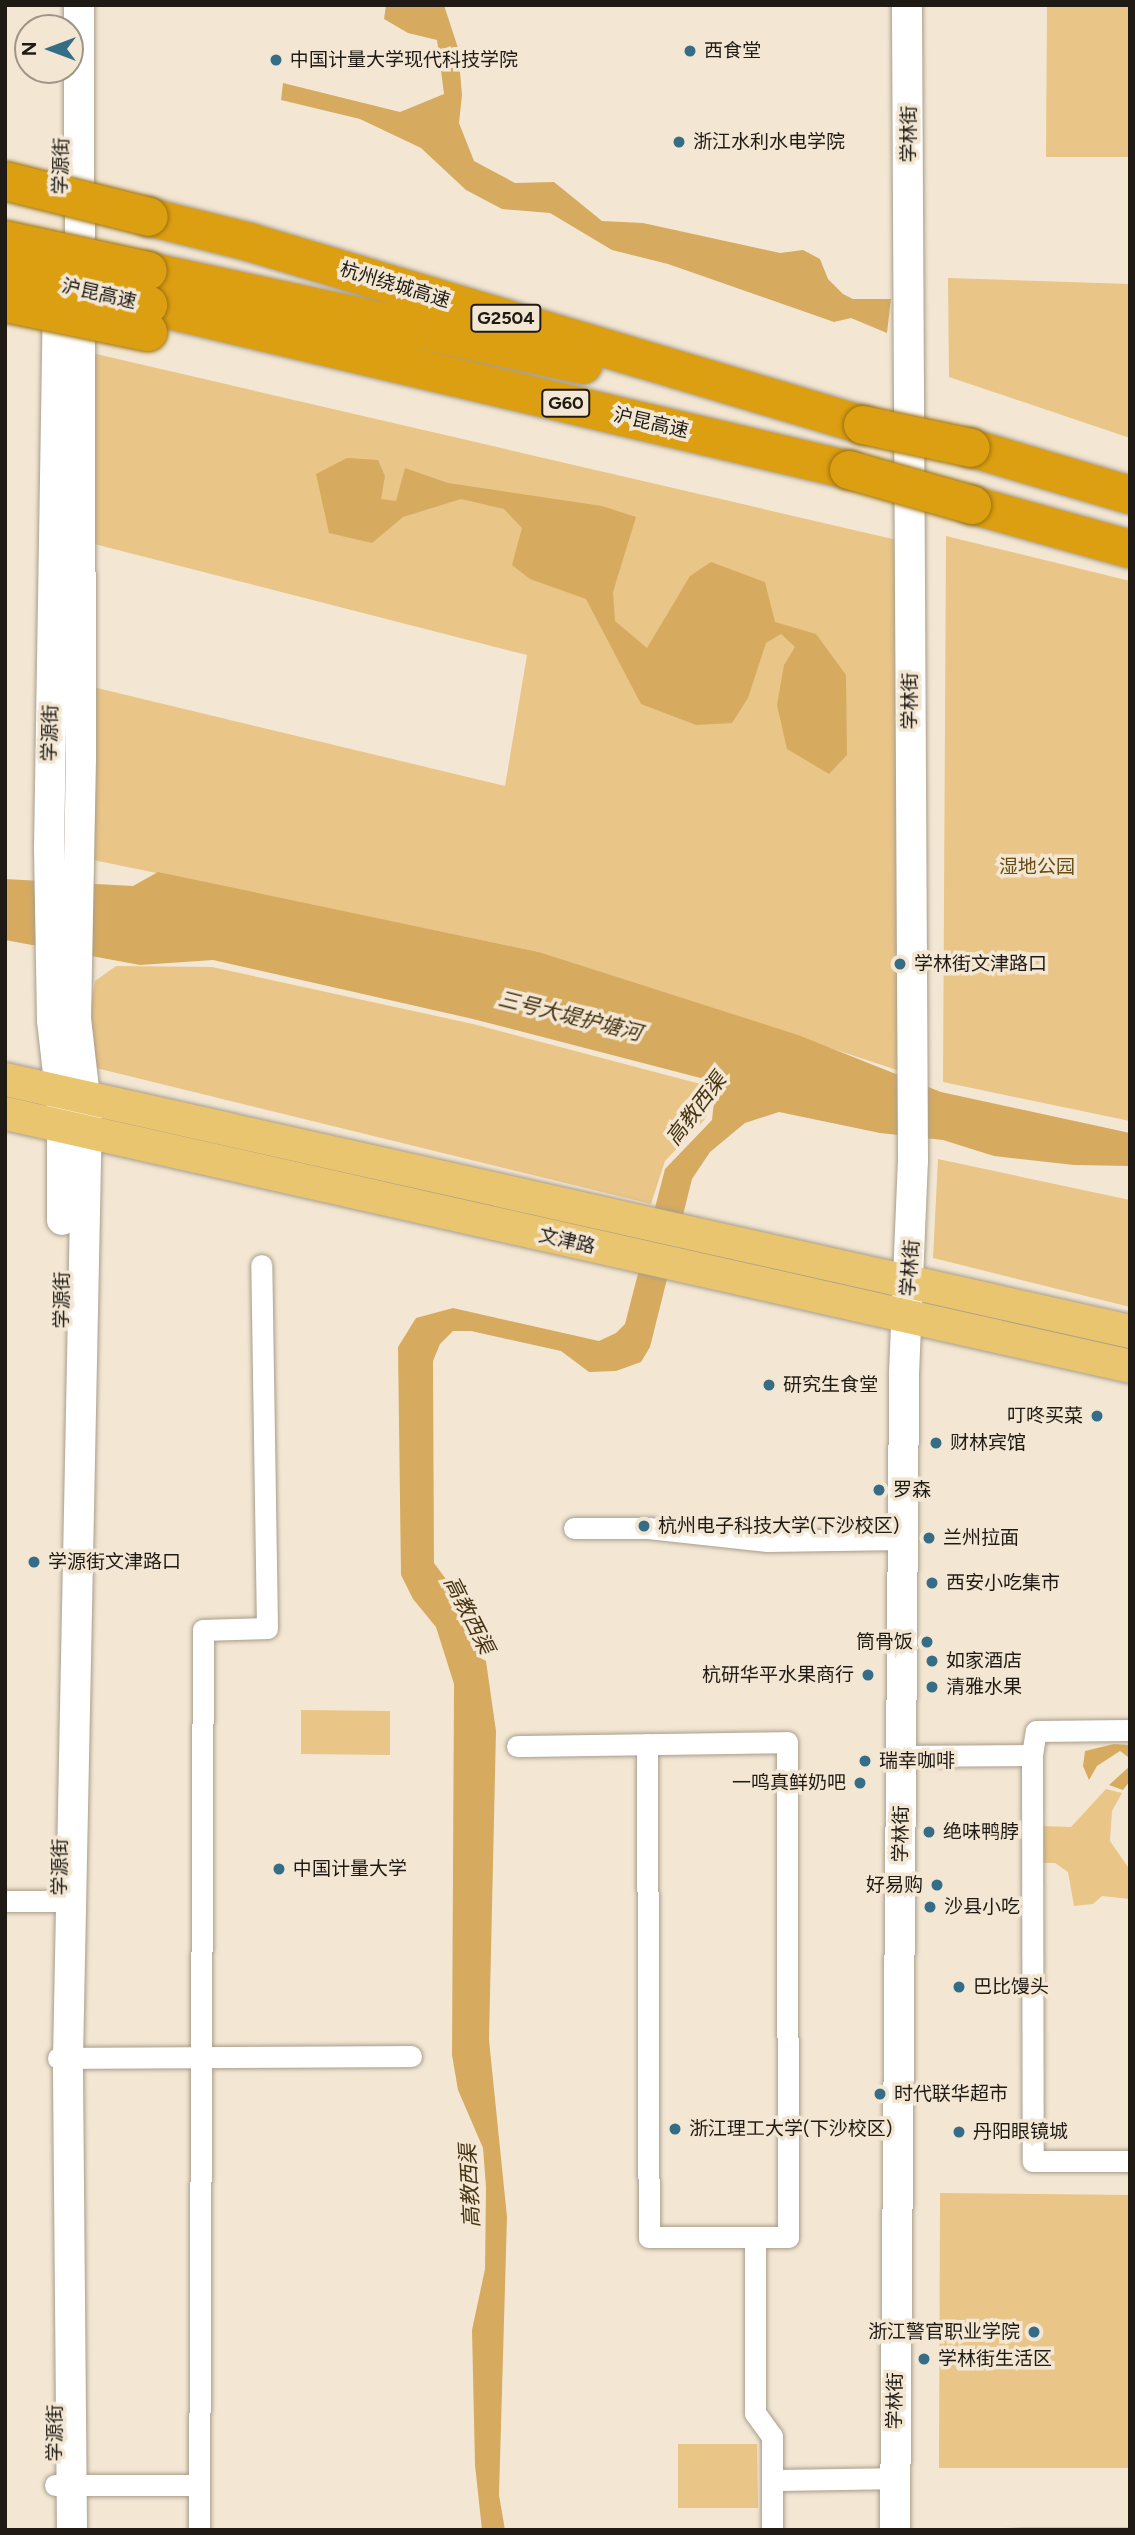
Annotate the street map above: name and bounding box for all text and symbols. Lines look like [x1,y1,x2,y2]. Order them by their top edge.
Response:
north arrow [14,14,84,84]
place label: 西食堂 [704,40,761,62]
text: N [18,42,41,56]
marker: 西食堂 [682,43,698,59]
place label: 中国计量大学现代科技学院 [290,49,518,71]
marker: 中国计量大学现代科技学院 [268,52,284,68]
street label: 学林街 [898,106,920,162]
place label: 浙江水利水电学院 [693,131,845,153]
marker: 浙江水利水电学院 [671,134,687,150]
street label: 学源街 [49,137,73,195]
street label: 杭州绕城高速 [337,257,453,313]
street label: 沪昆高速 [59,274,139,314]
road number: G2504 [469,304,543,332]
road number: G60 [540,388,592,418]
street label: 沪昆高速 [611,403,691,443]
street label: 学林街 [899,673,921,729]
street label: 学源街 [38,704,62,762]
park label: 湿地公园 [999,856,1075,878]
place label: 学林街文津路口 [914,953,1047,975]
marker: 学林街文津路口 [892,956,908,972]
water label: 三号大堤护塘河 [496,986,644,1046]
water label: 高教西渠 [661,1068,731,1150]
street label: 文津路 [537,1223,597,1259]
street label: 学林街 [897,1239,923,1297]
street label: 学源街 [51,1272,73,1328]
place label: 研究生食堂 [783,1374,878,1396]
marker: 研究生食堂 [761,1377,777,1393]
place label: 叮咚买菜 [1007,1405,1083,1427]
marker: 叮咚买菜 [1089,1408,1105,1424]
place label: 财林宾馆 [950,1432,1026,1454]
marker: 财林宾馆 [928,1435,944,1451]
place label: 罗森 [893,1479,931,1501]
marker: 罗森 [871,1482,887,1498]
place label: 杭州电子科技大学(下沙校区) [658,1515,899,1537]
marker: 杭州电子科技大学(下沙校区) [636,1518,652,1534]
place label: 兰州拉面 [943,1527,1019,1549]
marker: 兰州拉面 [921,1530,937,1546]
place label: 学源街文津路口 [48,1551,181,1573]
marker: 学源街文津路口 [26,1554,42,1570]
water label: 高教西渠 [439,1572,499,1658]
place label: 西安小吃集市 [946,1572,1060,1594]
marker: 西安小吃集市 [924,1575,940,1591]
place label: 筒骨饭 [856,1631,913,1653]
marker: 筒骨饭 [919,1634,935,1650]
place label: 如家酒店 [946,1650,1022,1672]
marker: 如家酒店 [924,1653,940,1669]
place label: 杭研华平水果商行 [702,1664,854,1686]
marker: 杭研华平水果商行 [860,1667,876,1683]
place label: 清雅水果 [946,1676,1022,1698]
marker: 清雅水果 [924,1679,940,1695]
place label: 瑞幸咖啡 [879,1750,955,1772]
marker: 瑞幸咖啡 [857,1753,873,1769]
place label: 一鸣真鲜奶吧 [732,1772,846,1794]
marker: 一鸣真鲜奶吧 [852,1775,868,1791]
street label: 学林街 [889,1805,913,1863]
place label: 绝味鸭脖 [943,1821,1019,1843]
marker: 绝味鸭脖 [921,1824,937,1840]
street label: 学源街 [49,1839,71,1895]
place label: 中国计量大学 [293,1858,407,1880]
marker: 中国计量大学 [271,1861,287,1877]
place label: 好易购 [866,1874,923,1896]
marker: 好易购 [929,1877,945,1893]
place label: 沙县小吃 [944,1896,1020,1918]
marker: 沙县小吃 [922,1899,938,1915]
place label: 巴比馒头 [973,1976,1049,1998]
marker: 巴比馒头 [951,1979,967,1995]
place label: 时代联华超市 [894,2083,1008,2105]
marker: 时代联华超市 [872,2086,888,2102]
place label: 浙江理工大学(下沙校区) [689,2118,892,2140]
marker: 浙江理工大学(下沙校区) [667,2121,683,2137]
place label: 丹阳眼镜城 [973,2121,1068,2143]
marker: 丹阳眼镜城 [951,2124,967,2140]
water label: 高教西渠 [455,2143,485,2229]
place label: 浙江警官职业学院 [868,2321,1020,2343]
marker: 浙江警官职业学院 [1026,2324,1042,2340]
place label: 学林街生活区 [938,2348,1052,2370]
marker: 学林街生活区 [916,2351,932,2367]
street label: 学林街 [883,2372,907,2430]
street label: 学源街 [44,2405,66,2461]

